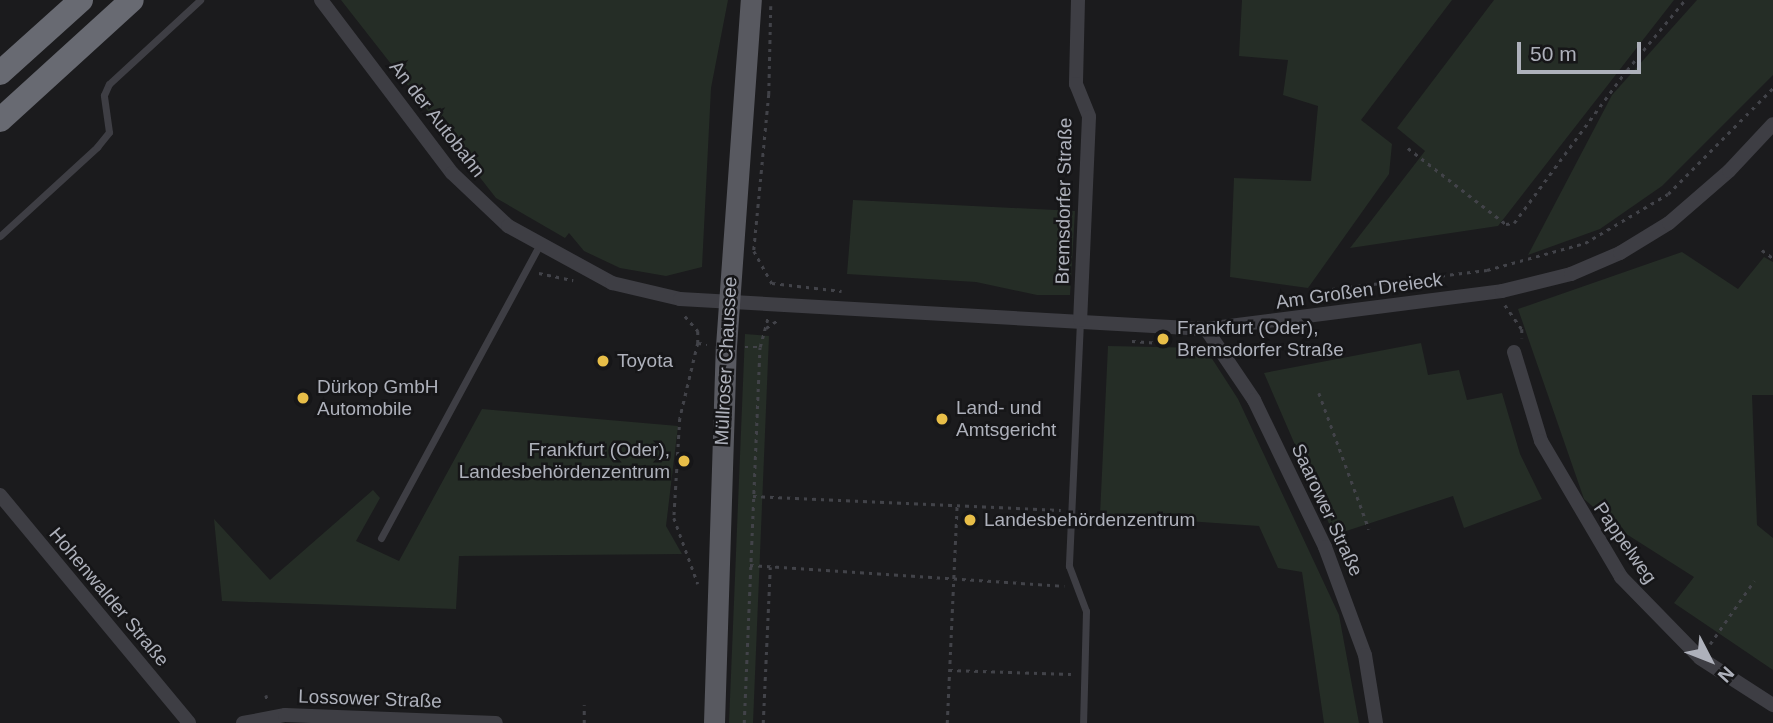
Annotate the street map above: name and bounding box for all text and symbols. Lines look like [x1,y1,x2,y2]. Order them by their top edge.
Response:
scale bar [1521,28,1645,72]
text: 50 m [1530,42,1577,65]
street label: An der Autobahn [384,56,490,182]
street label: Bremsdorfer Straße [1051,117,1077,285]
street label: Am Großen Dreieck [1274,268,1444,314]
street label: Müllroser Chaussee [710,276,742,446]
place label: Frankfurt (Oder), Bremsdorfer Straße [1177,317,1344,361]
marker: Frankfurt (Oder), Bremsdorfer Straße [1155,331,1171,347]
place label: Toyota [617,350,673,372]
marker: Toyota [595,353,611,369]
place label: Dürkop GmbH Automobile [317,376,438,420]
marker: Dürkop GmbH Automobile [295,390,311,406]
place label: Land- und Amtsgericht [956,397,1056,441]
marker: Land- und Amtsgericht [934,411,950,427]
place label: Frankfurt (Oder), Landesbehördenzentrum [459,439,670,483]
street label: Saarower Straße [1286,440,1368,580]
marker: Frankfurt (Oder), Landesbehördenzentrum [676,453,692,469]
street label: Pappelweg [1589,498,1661,588]
place label: Landesbehördenzentrum [984,509,1195,531]
marker: Landesbehördenzentrum [962,512,978,528]
street label: Hohenwalder Straße [44,523,174,671]
north arrow [1675,625,1745,695]
text: N [1714,662,1738,687]
street label: Lossower Straße [298,685,442,713]

